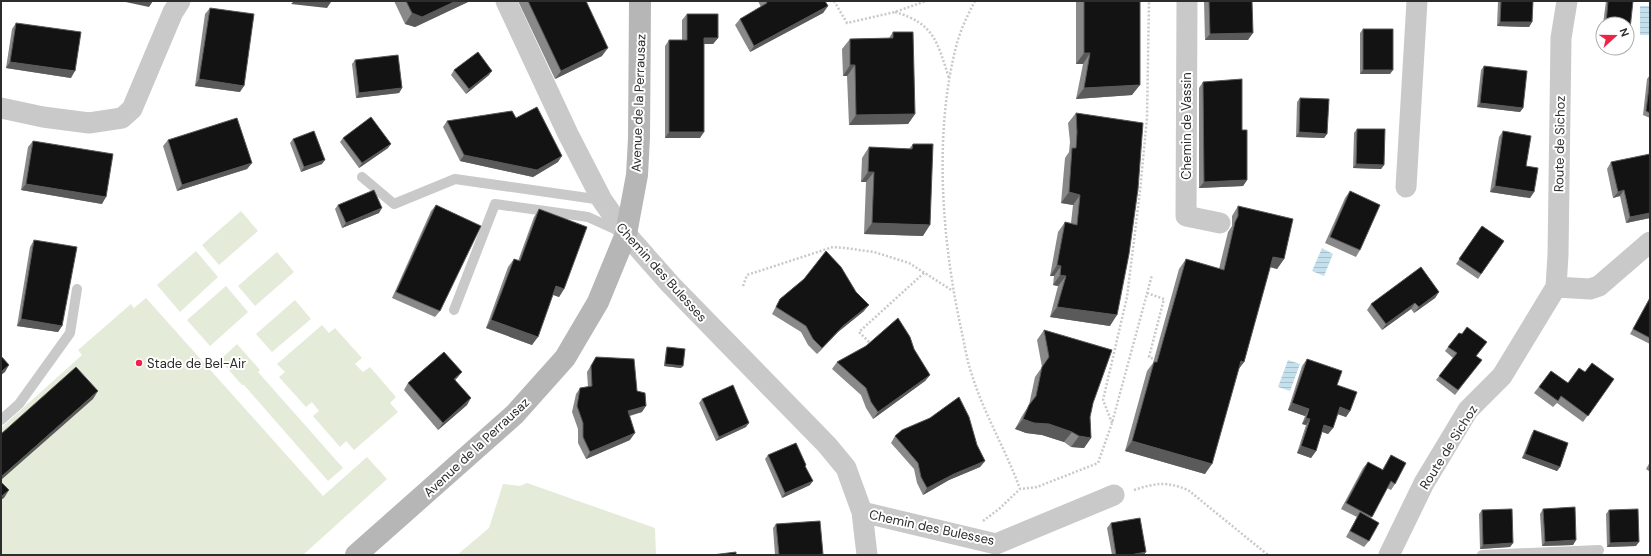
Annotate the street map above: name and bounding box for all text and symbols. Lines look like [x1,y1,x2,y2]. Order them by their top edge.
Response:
north arrow [1595,16,1635,56]
text: N [1616,26,1632,39]
street label: Avenue de la Perrausaz [628,34,649,172]
street label: Chemin de Vassin [1178,72,1195,180]
street label: Route de Sichoz [1550,96,1569,192]
street label: Chemin des Bulesses [613,219,711,326]
place label: Stade de Bel-Air [147,355,246,372]
marker: Stade de Bel-Air [134,358,144,368]
street label: Avenue de la Perrausaz [420,394,533,501]
street label: Route de Sichoz [1416,402,1481,493]
street label: Chemin des Bulesses [868,506,996,549]

